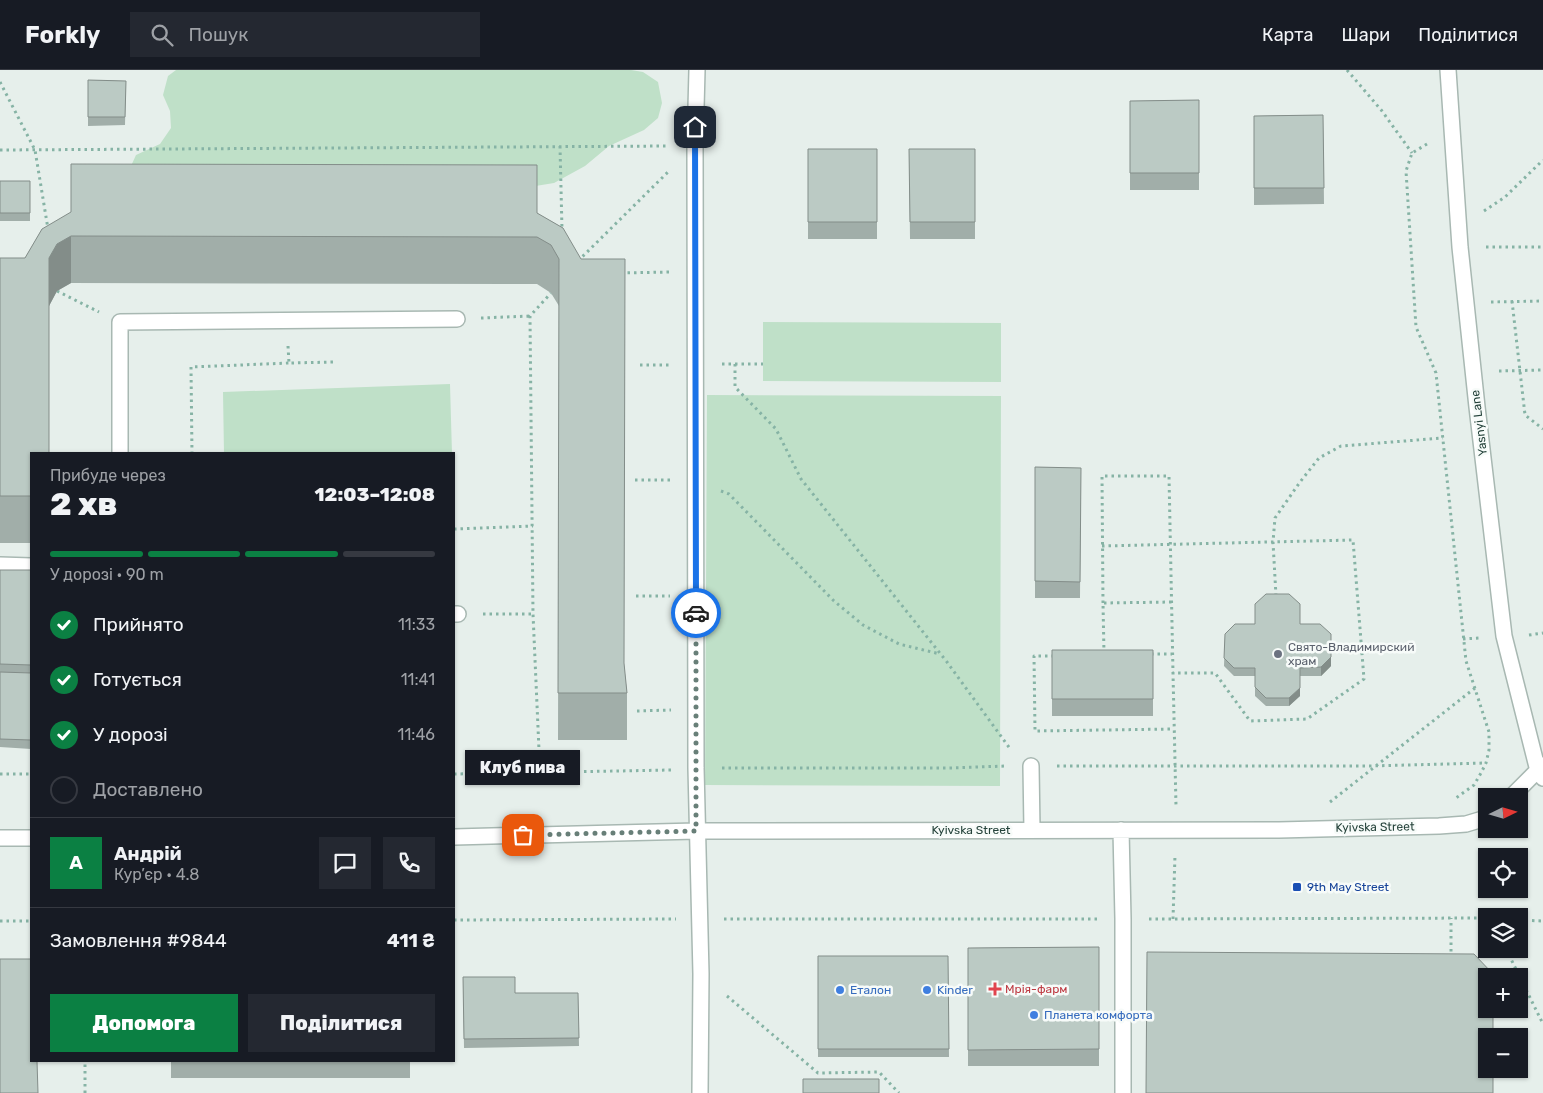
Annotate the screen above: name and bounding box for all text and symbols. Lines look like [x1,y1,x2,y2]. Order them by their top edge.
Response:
search box [130,12,480,57]
text: Forkly [25,21,100,49]
icon: search [148,21,176,49]
text: Пошук [188,23,248,46]
text: Карта [1262,24,1313,46]
text: Шари [1341,24,1390,46]
text: Поділитися [1418,24,1518,46]
pin [674,106,716,148]
icon: home [681,113,709,141]
street label: Yasnyi Lane [1468,389,1490,457]
text: Прибуде через [50,466,166,485]
text: 12:03–12:08 [315,483,435,506]
text: 2 хв [50,485,118,523]
text: У дорозі · 90 m [50,565,164,584]
courier [671,588,721,638]
icon: car [682,599,710,627]
icon: check [50,611,78,639]
text: Прийнято [93,613,184,636]
text: 11:33 [398,615,435,634]
place label: Свято-Владимирский храм [1288,640,1414,668]
marker: Свято-Владимирский храм [1272,648,1284,660]
icon: check [50,666,78,694]
text: Готується [93,668,182,691]
text: 11:41 [401,670,435,689]
icon: check [50,721,78,749]
text: У дорозі [93,723,168,746]
text: 11:46 [398,725,435,744]
callout: Клуб пива [466,750,580,785]
text: Клуб пива [480,758,565,777]
text: Доставлено [93,778,203,801]
north arrow [1478,788,1528,838]
map controls [1478,788,1528,1078]
pin [502,814,544,856]
street label: Kyivska Street [1335,819,1415,835]
icon: bag [509,821,537,849]
street label: Kyivska Street [931,823,1011,837]
button: chat [319,837,371,889]
button: phone [383,837,435,889]
text: Андрій [114,842,182,865]
button: locate [1478,848,1528,898]
text: А [69,851,83,874]
text: Кур’єр · 4.8 [114,865,199,884]
place label: 9th May Street [1307,880,1389,894]
marker: 9th May Street [1291,881,1303,893]
button: layers [1478,908,1528,958]
text: Замовлення #9844 [50,929,227,952]
text: 411 ₴ [387,929,435,952]
button: + [1478,968,1528,1018]
place label: Мрія-фарм [1005,982,1068,996]
place label: Еталон [850,983,891,997]
place label: Kinder [937,983,973,997]
marker: Мрія-фарм [989,983,1001,995]
marker: Еталон [834,984,846,996]
marker: Kinder [921,984,933,996]
button: Допомога [50,994,238,1052]
button: Поділитися [248,994,435,1052]
place label: Планета комфорта [1044,1008,1153,1022]
marker: Планета комфорта [1028,1009,1040,1021]
button: − [1478,1028,1528,1078]

